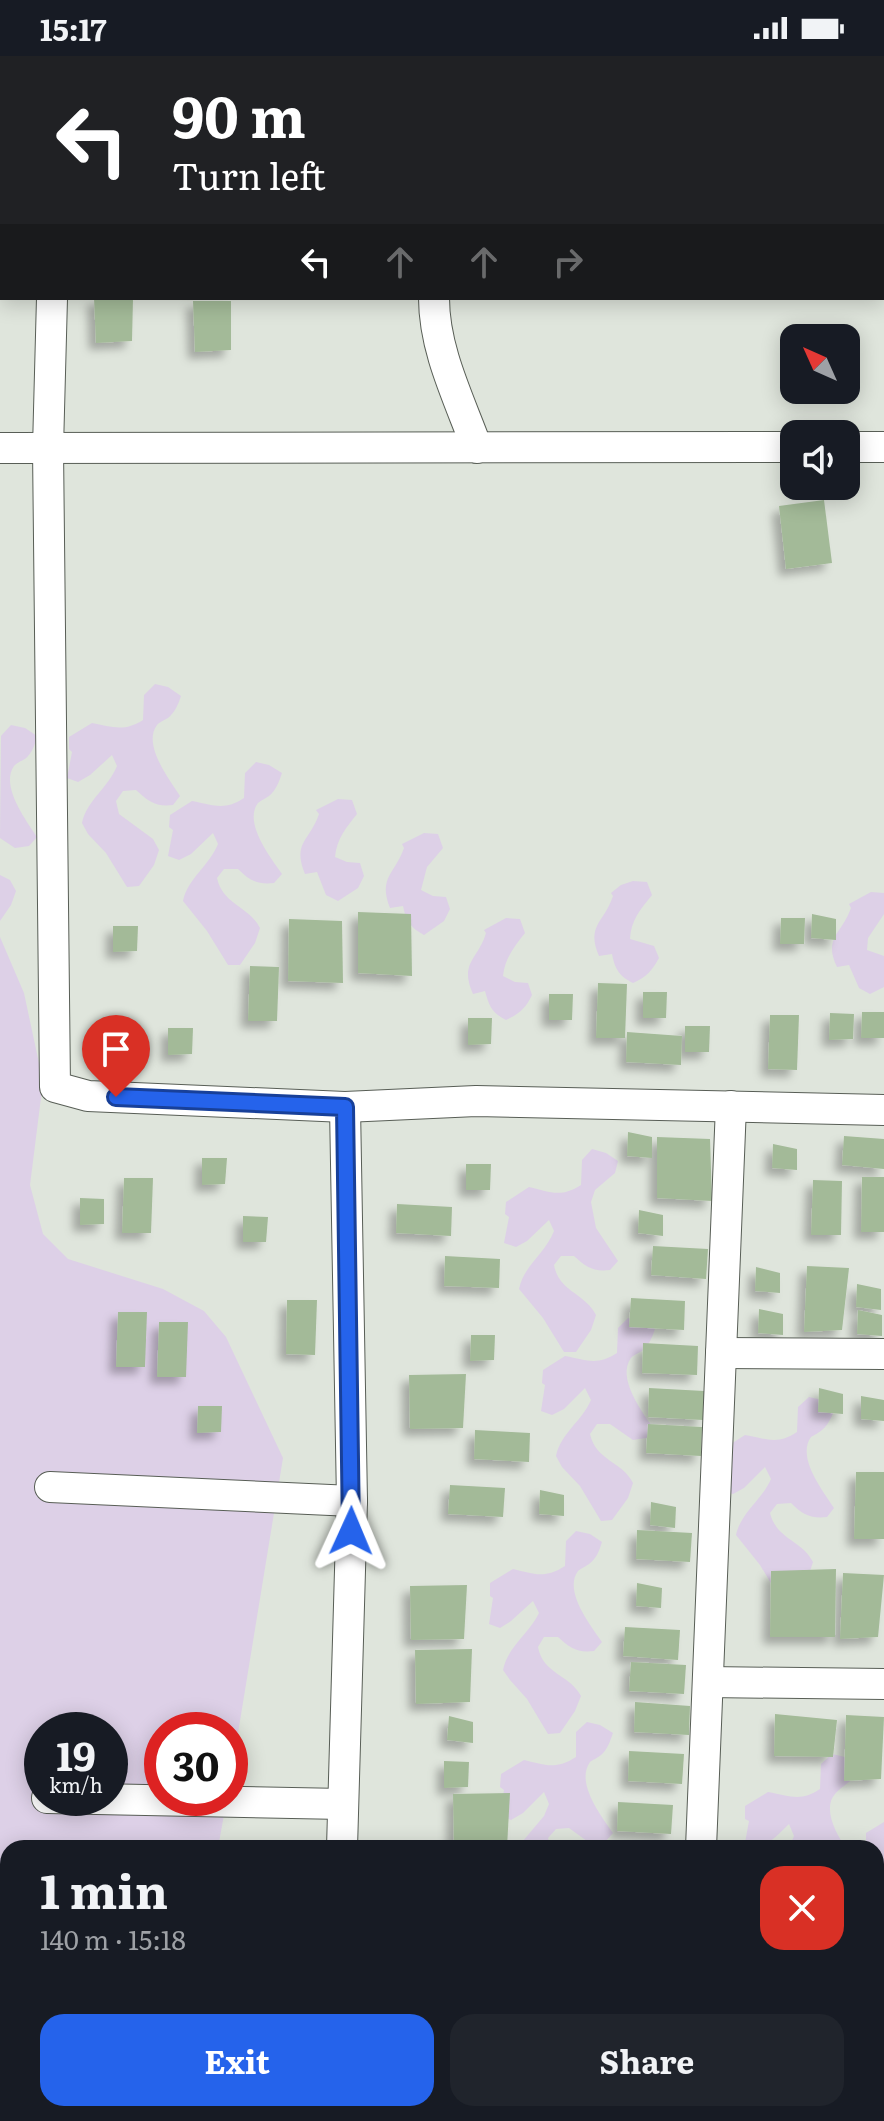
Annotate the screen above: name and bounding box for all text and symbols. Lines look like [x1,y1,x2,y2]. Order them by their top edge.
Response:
text: 15:17 [40,6,106,50]
text: 90 m [172,72,306,155]
icon: left [40,88,144,192]
text: Turn left [172,148,326,201]
icon: left [294,240,338,284]
icon: ahead [378,240,422,284]
icon: ahead [462,240,506,284]
icon: right [546,240,590,284]
north arrow [780,324,860,404]
map controls [780,324,860,500]
button: sound [780,420,860,500]
pin [82,1015,150,1097]
icon: arrive [94,1027,138,1071]
position arrow [309,1489,393,1573]
speed limit sign: 30 [144,1712,248,1816]
text: 19 [56,1724,96,1783]
text: km/h [49,1769,103,1799]
text: 1 min [40,1853,168,1924]
button: close [760,1866,844,1950]
text: 140 m · 15:18 [40,1919,186,1958]
button: Exit [40,2014,434,2106]
button: Share [450,2014,844,2106]

